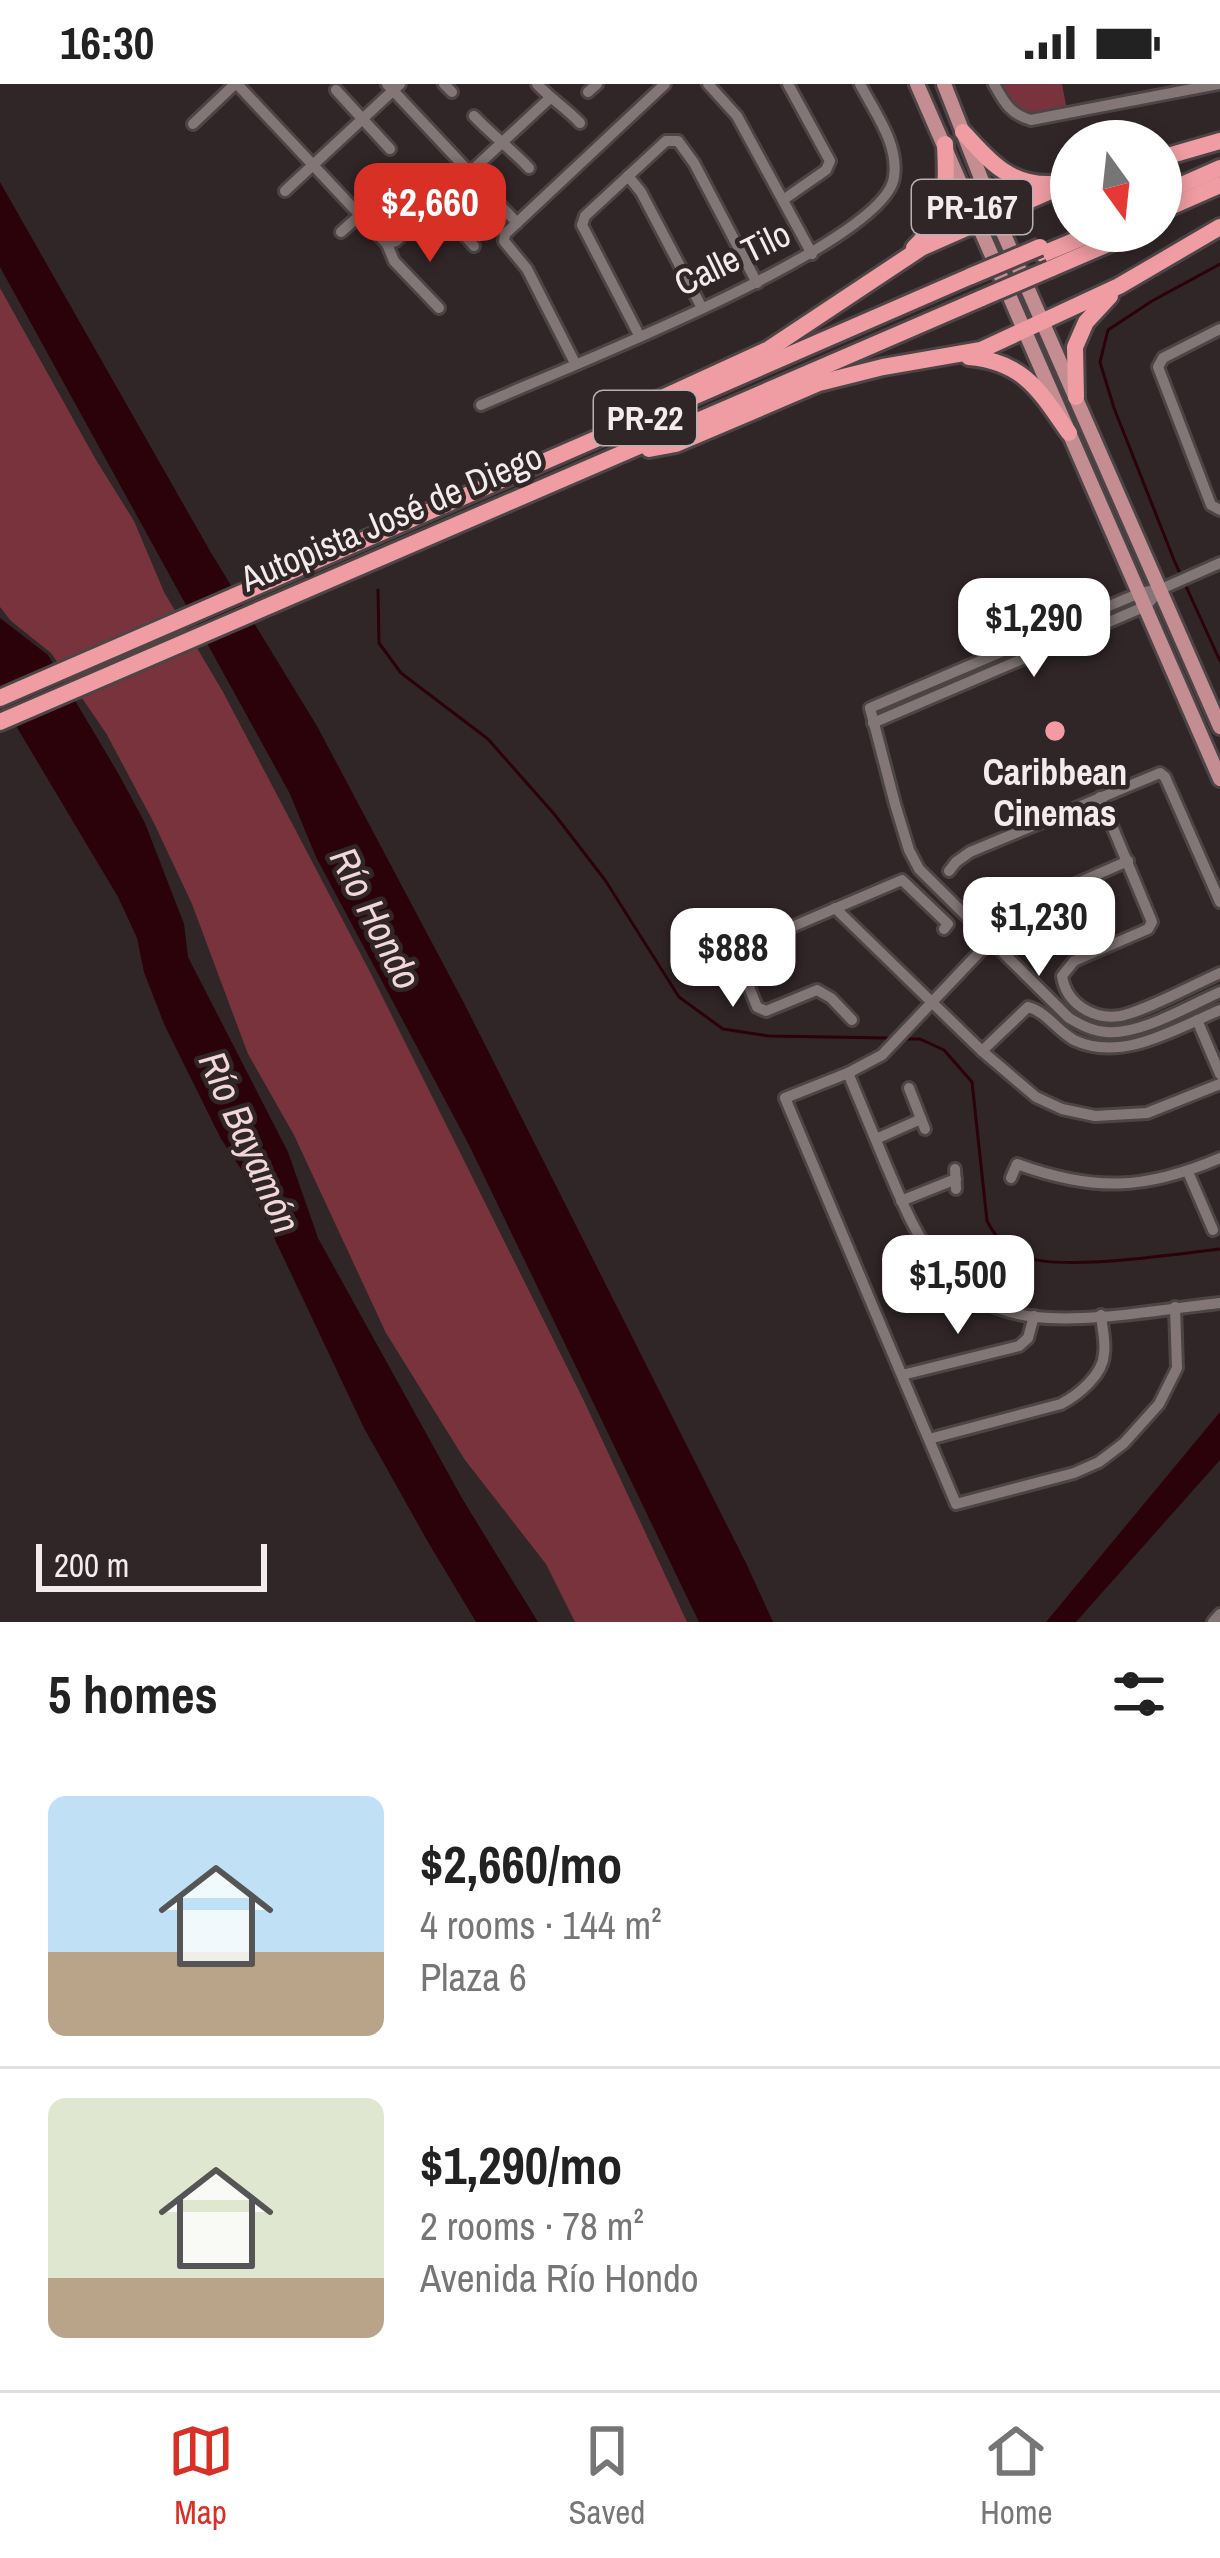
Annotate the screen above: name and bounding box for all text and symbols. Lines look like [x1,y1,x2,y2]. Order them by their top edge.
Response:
text: 16:30 [60,12,154,73]
north arrow [1050,120,1182,252]
map controls [1050,120,1182,252]
pin: $2,660 [332,163,528,265]
text: $2,660 [381,176,479,228]
road number: PR-167 [912,180,1032,234]
street label: Calle Tilo [666,209,798,307]
road number: PR-22 [594,391,696,445]
street label: Autopista José de Diego [232,432,549,603]
pin: $1,290 [936,578,1132,680]
text: $1,290 [985,591,1083,643]
marker: Caribbean Cinemas [1042,718,1068,744]
place label: Caribbean Cinemas [983,748,1127,837]
water label: Río Hondo [318,838,434,998]
pin: $1,230 [941,877,1137,979]
text: $1,230 [990,890,1088,942]
pin: $888 [662,908,804,1010]
text: $888 [697,921,769,973]
water label: Río Bayamón [187,1043,313,1241]
pin: $1,500 [860,1235,1056,1337]
text: $1,500 [909,1248,1007,1300]
scale bar [36,1538,267,1591]
text: 200 m [54,1543,129,1587]
text: 5 homes [48,1660,218,1729]
icon: filters [1106,1661,1172,1727]
text: $2,660/mo [420,1830,622,1899]
icon: home [144,1844,288,1988]
text: 4 rooms · 144 m² [420,1899,662,1951]
text: Plaza 6 [420,1951,527,2003]
text: $1,290/mo [420,2131,622,2200]
icon: home [144,2146,288,2290]
text: 2 rooms · 78 m² [420,2200,644,2252]
text: Avenida Río Hondo [420,2252,699,2304]
tab: Map [168,2418,234,2534]
tab: Saved [569,2418,645,2534]
tab: Home [980,2418,1052,2534]

